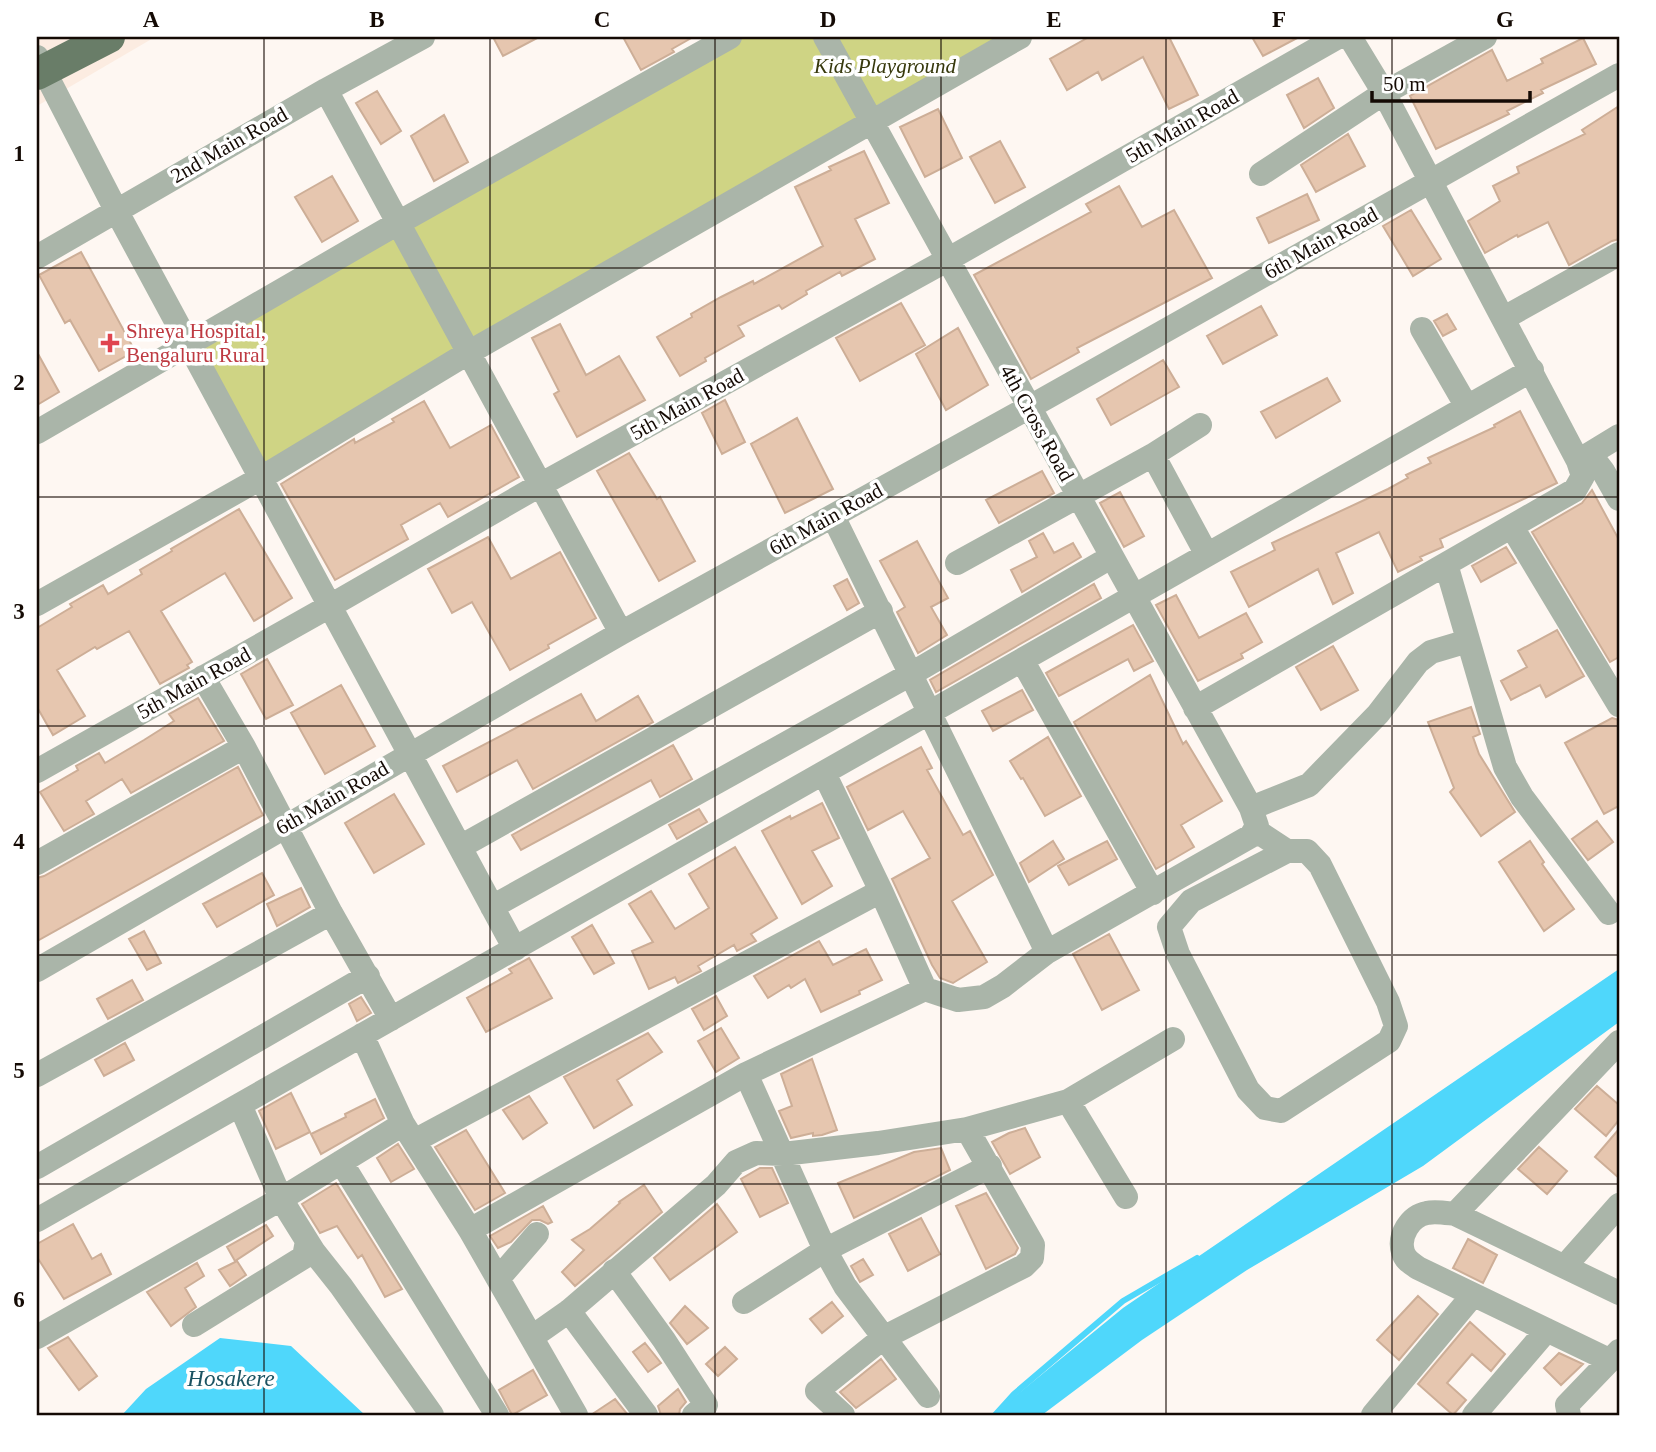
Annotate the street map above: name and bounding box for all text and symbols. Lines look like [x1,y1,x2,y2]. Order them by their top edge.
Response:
text: A [143,7,160,32]
text: B [369,7,385,32]
text: C [594,7,610,32]
text: D [820,7,836,32]
text: E [1046,7,1062,32]
text: F [1272,7,1286,32]
text: G [1496,7,1514,32]
park label: Kids Playground [813,54,957,78]
scale bar [1372,60,1530,104]
text: 50 m [1383,72,1426,96]
street label: 5th Main Road [1121,84,1243,168]
street label: 2nd Main Road [166,102,292,188]
text: 1 [13,141,25,166]
street label: 6th Main Road [1260,202,1382,284]
place label: Shreya Hospital, Bengaluru Rural [126,319,266,367]
marker: Shreya Hospital, Bengaluru Rural [100,333,120,353]
street label: 4th Cross Road [995,361,1079,486]
street label: 5th Main Road [626,363,748,445]
text: 2 [13,370,25,395]
street label: 6th Main Road [765,478,887,560]
text: 3 [13,599,25,624]
street label: 5th Main Road [133,642,255,724]
street label: 6th Main Road [271,756,393,840]
text: 4 [13,829,25,854]
text: 5 [13,1058,25,1083]
text: 6 [13,1287,25,1312]
water label: Hosakere [186,1366,275,1391]

